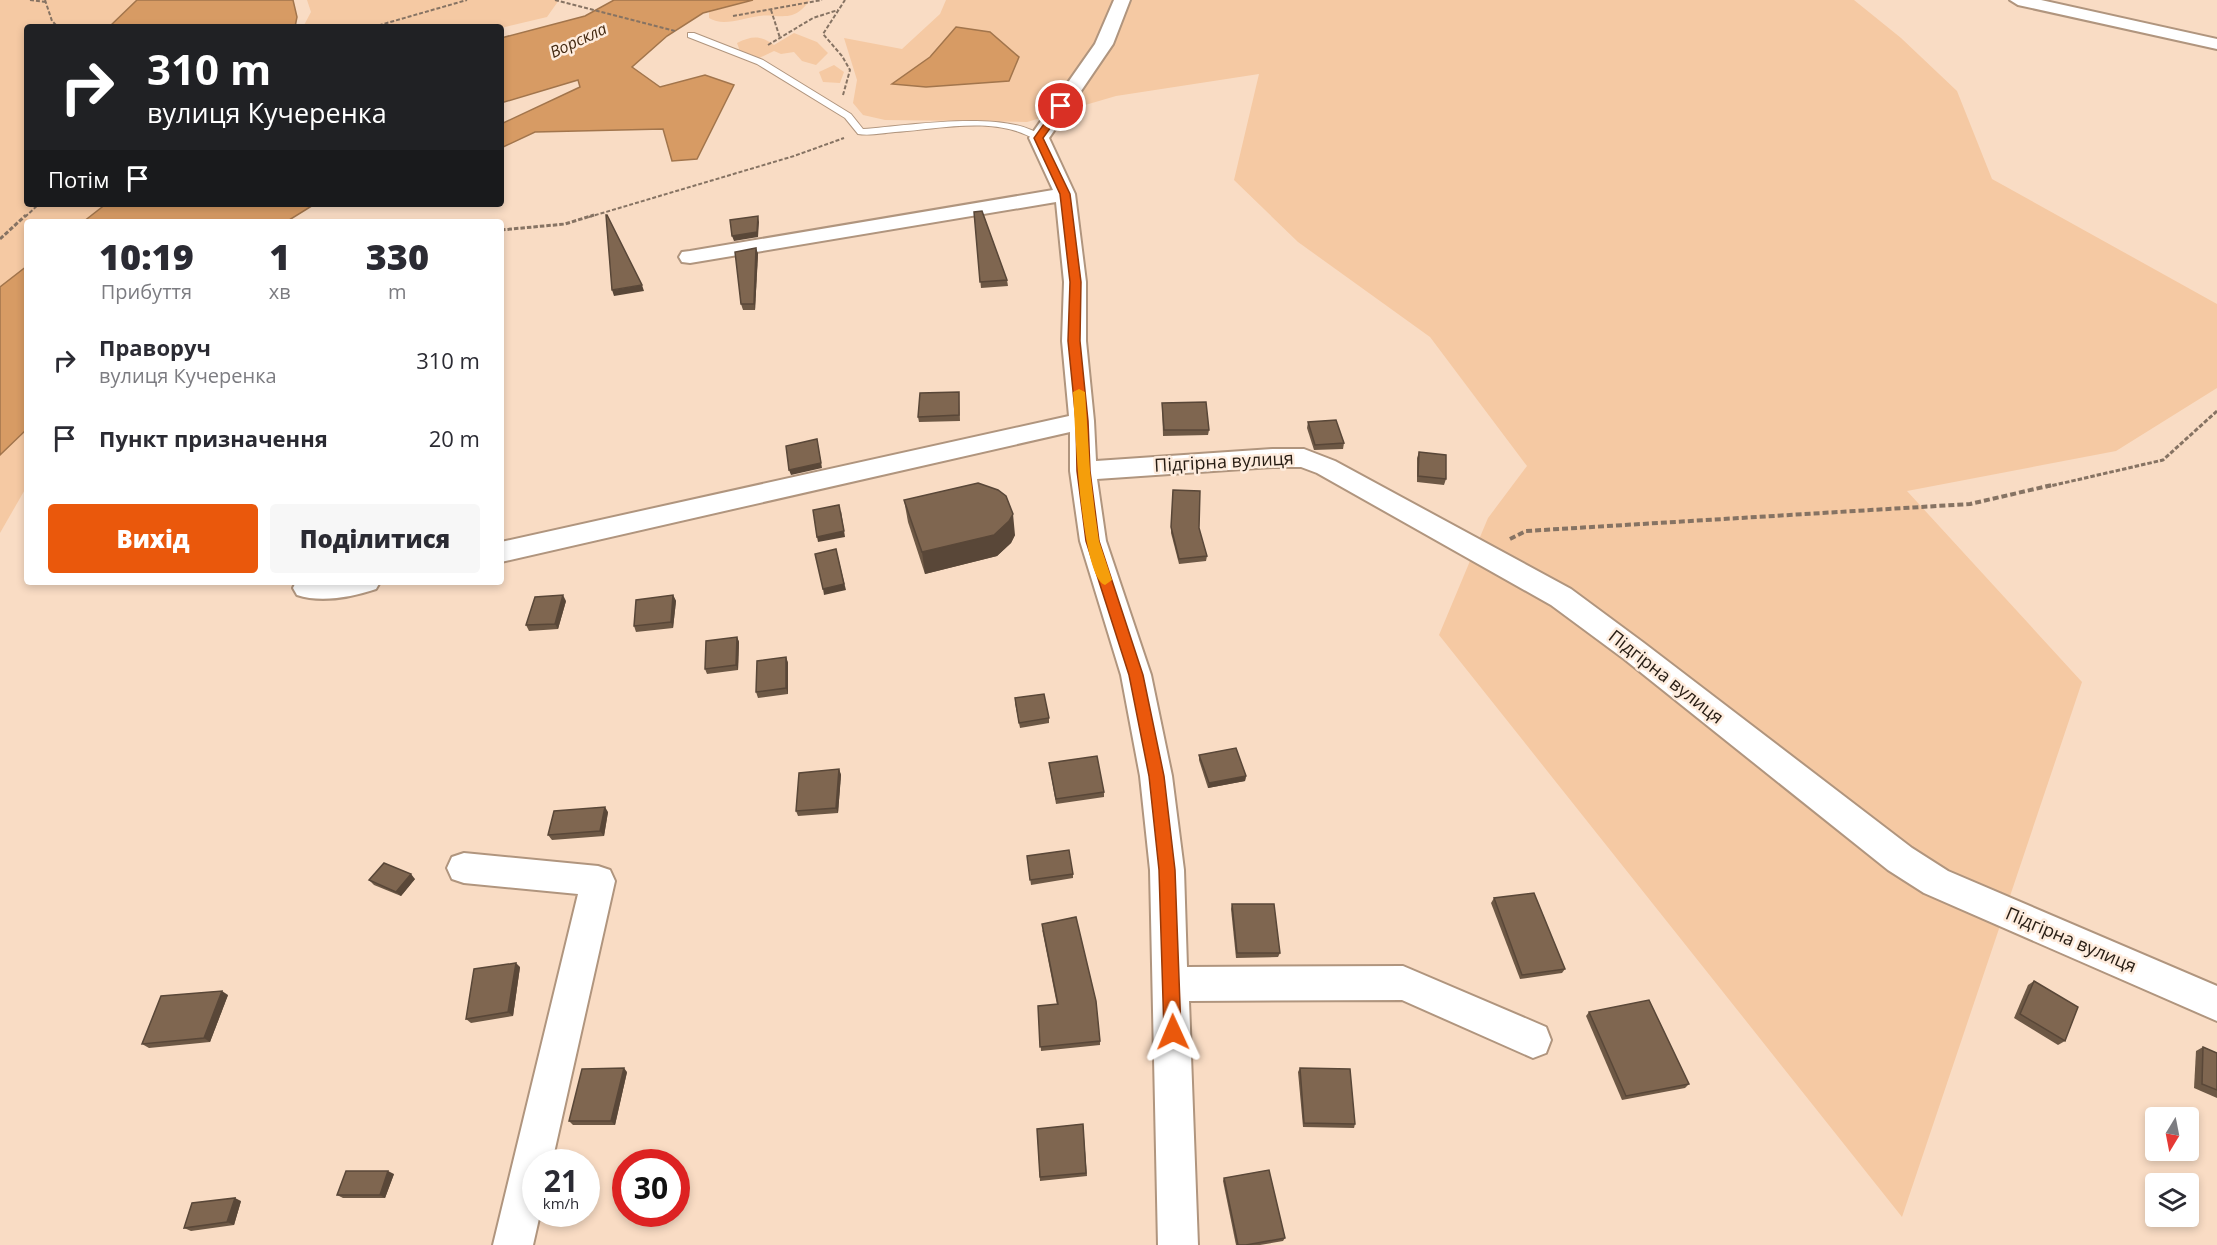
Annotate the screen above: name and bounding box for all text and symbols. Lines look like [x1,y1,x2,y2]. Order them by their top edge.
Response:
water label: Ворскла [546,17,610,63]
text: 310 m [147,40,271,97]
icon: right [48,48,126,126]
pin [1035,80,1086,131]
icon: arrive [1044,89,1077,122]
text: вулиця Кучеренка [147,94,387,131]
icon: arrive [121,162,154,195]
text: Потім [48,164,109,194]
text: 10:19 [99,232,194,281]
text: 1 [269,232,290,281]
text: 330 [366,232,429,281]
text: Прибуття [101,278,192,305]
text: хв [269,278,291,305]
text: m [388,278,407,305]
text: Праворуч [99,332,211,362]
icon: right [48,344,81,377]
text: 310 m [416,345,480,375]
text: вулиця Кучеренка [99,362,277,389]
icon: arrive [48,422,81,455]
text: Пункт призначення [99,423,328,453]
text: 20 m [429,423,480,453]
street label: Підгірна вулиця [1154,445,1294,477]
button: Вихід [48,504,258,573]
button: Поділитися [270,504,480,573]
street label: Підгірна вулиця [1604,624,1729,729]
street label: Підгірна вулиця [2002,901,2140,977]
position arrow [1141,1000,1205,1064]
north arrow [2145,1107,2199,1161]
map controls [2145,1107,2199,1227]
speed limit sign: 30 [612,1149,690,1227]
text: 21 [544,1160,578,1201]
button: layers [2145,1173,2199,1227]
text: km/h [543,1193,579,1213]

